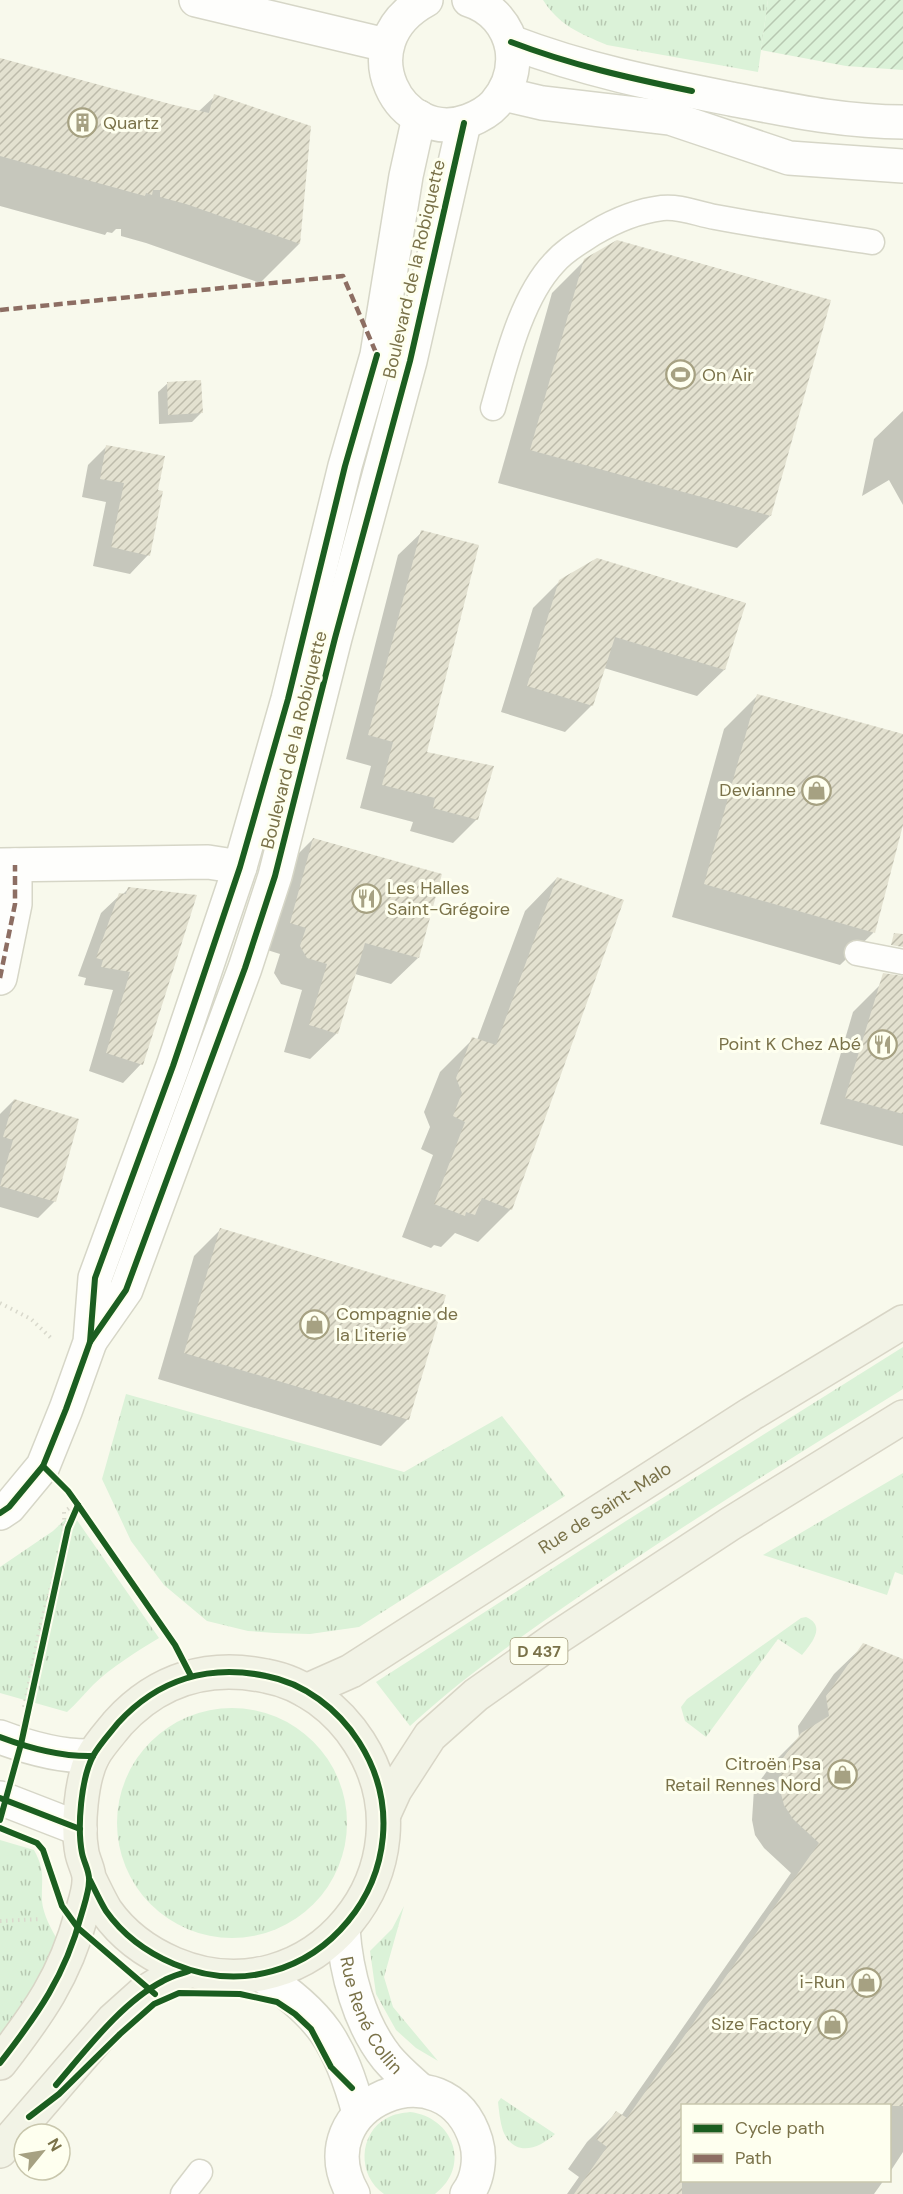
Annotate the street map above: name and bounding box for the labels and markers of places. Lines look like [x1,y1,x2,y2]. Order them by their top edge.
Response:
building icon: Quartz [66,107,98,139]
place label: Quartz [103,111,159,135]
sports icon: On Air [665,359,697,391]
place label: On Air [702,363,754,387]
shop icon: Devianne [801,774,833,806]
place label: Devianne [719,778,796,802]
place label: Les Halles Saint-Grégoire [387,876,510,921]
restaurant icon: Les Halles Saint-Grégoire [350,882,382,914]
restaurant icon: Point K Chez Abé [866,1028,898,1060]
place label: Point K Chez Abé [719,1032,861,1056]
place label: Compagnie de la Literie [336,1302,458,1347]
shop icon: Compagnie de la Literie [299,1308,331,1340]
place label: Citroën Psa Retail Rennes Nord [665,1752,821,1797]
shop icon: Citroën Psa Retail Rennes Nord [826,1758,858,1790]
shop icon: i-Run [850,1966,882,1998]
place label: i-Run [800,1970,845,1994]
shop icon: Size Factory [817,2008,849,2040]
place label: Size Factory [711,2012,812,2036]

